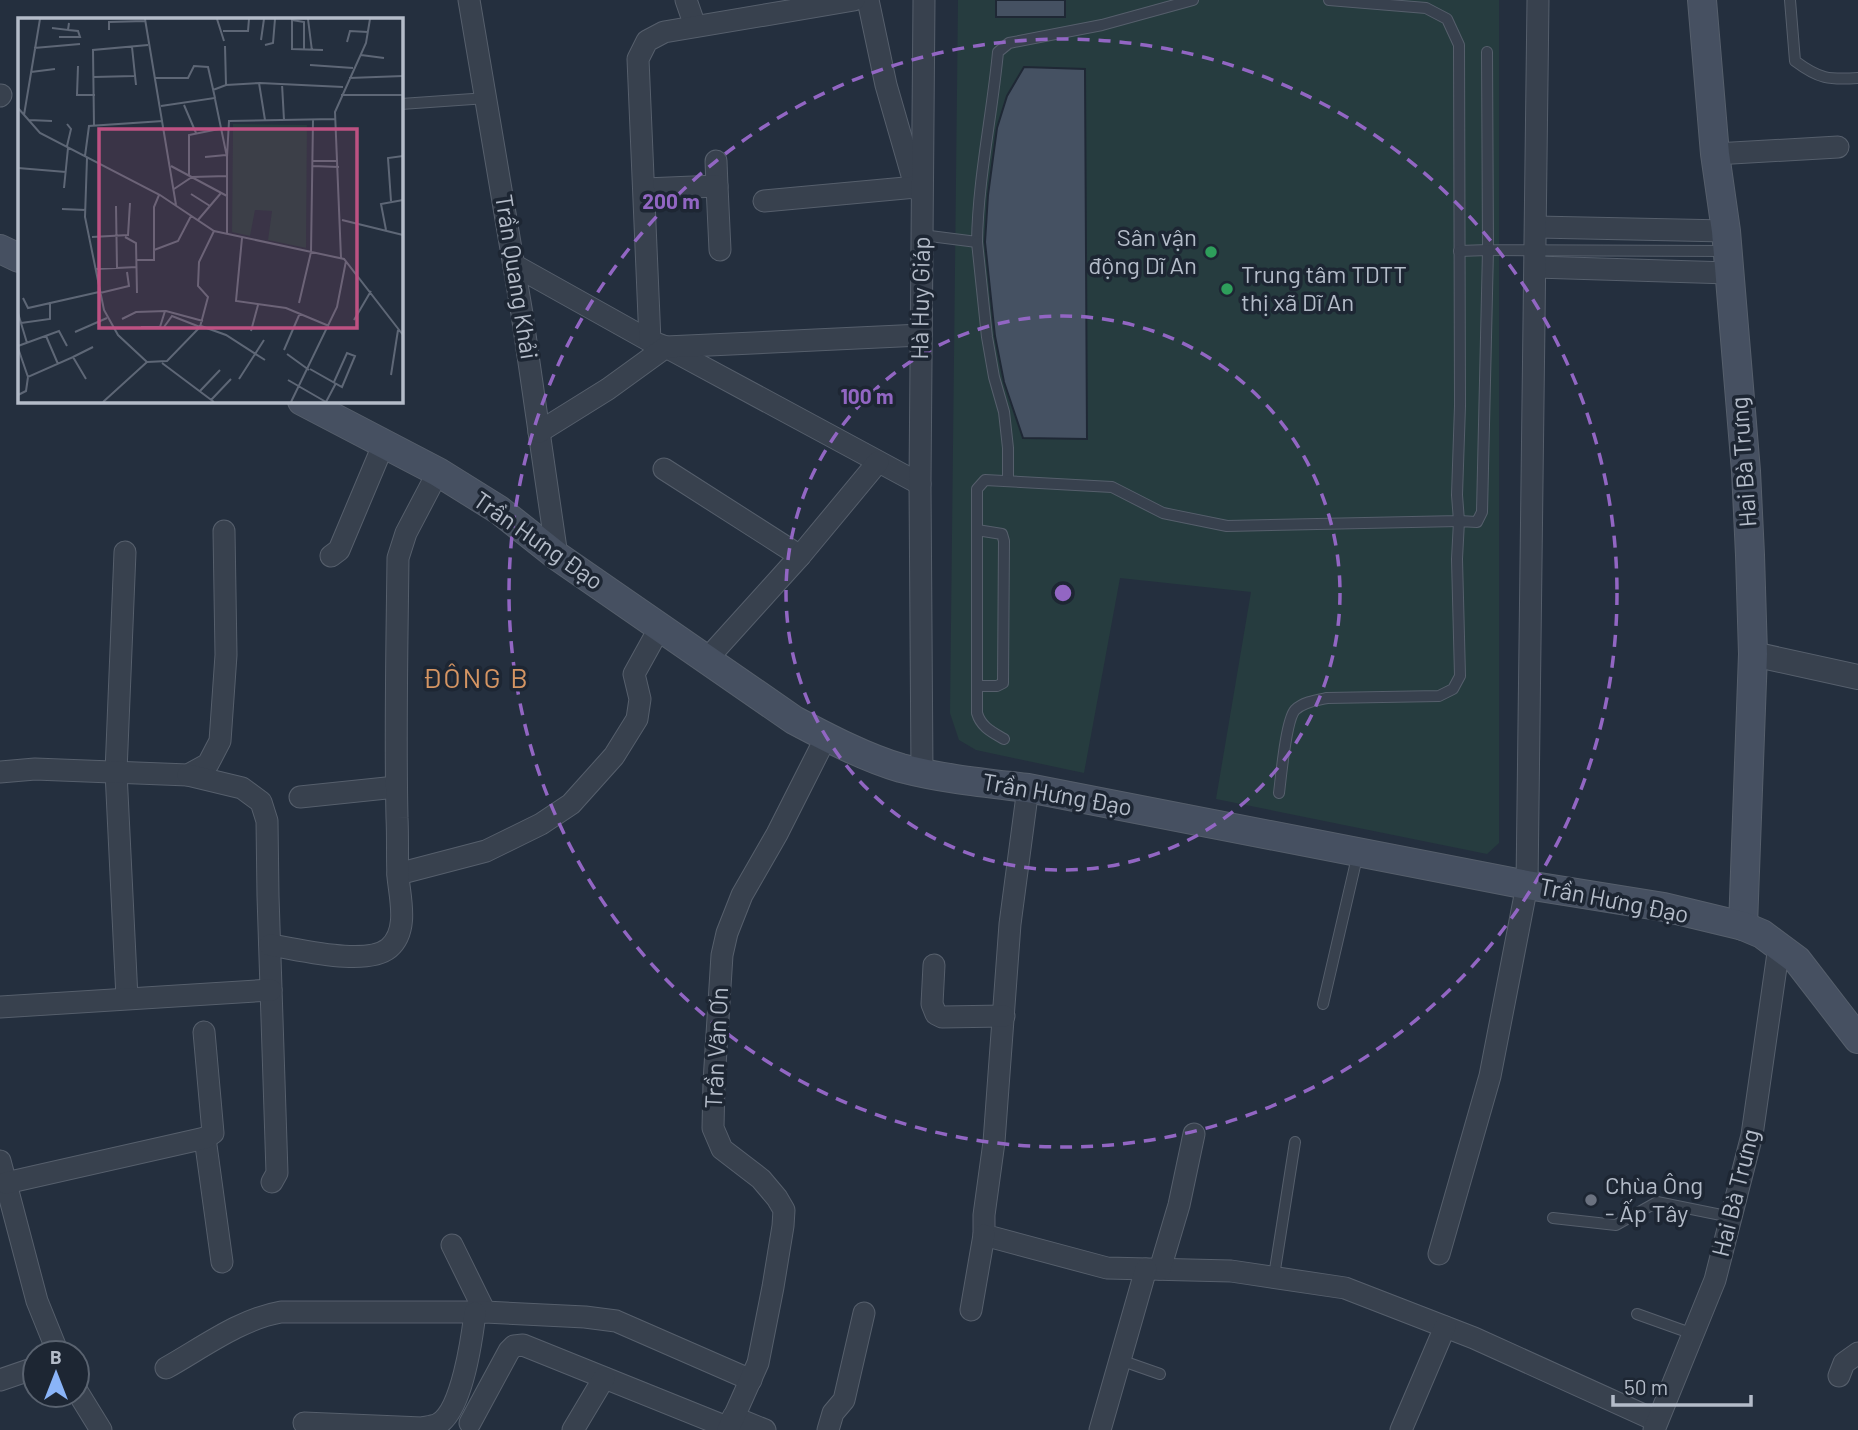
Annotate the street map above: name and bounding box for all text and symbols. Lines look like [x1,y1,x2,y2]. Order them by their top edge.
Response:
inset map [18,18,402,402]
text: 200 m [642,188,700,213]
street label: Trần Quang Khải [490,192,545,361]
place label: Sân vận động Dĩ An [1088,222,1197,279]
street label: Hà Huy Giáp [904,236,935,360]
marker: Sân vận động Dĩ An [1203,244,1219,260]
place label: Trung tâm TDTT thị xã Dĩ An [1241,259,1407,316]
marker: Trung tâm TDTT thị xã Dĩ An [1219,281,1235,297]
text: 100 m [840,383,894,408]
street label: Hai Bà Trưng [1723,396,1762,528]
street label: Trần Hưng Đạo [468,484,609,595]
centre of rings [1051,581,1075,605]
district label: ĐÔNG B [422,660,530,694]
street label: Trần Hưng Đạo [980,766,1134,821]
street label: Trần Hưng Đạo [1537,871,1691,928]
street label: Trần Văn Ơn [698,986,733,1110]
street label: Hai Bà Trưng [1705,1126,1764,1260]
place label: Chùa Ông - Ấp Tây [1605,1170,1703,1227]
marker: Chùa Ông - Ấp Tây [1583,1192,1599,1208]
north arrow [21,1339,91,1409]
text: B [50,1345,62,1368]
scale bar [1613,1364,1751,1408]
text: 50 m [1624,1374,1668,1399]

